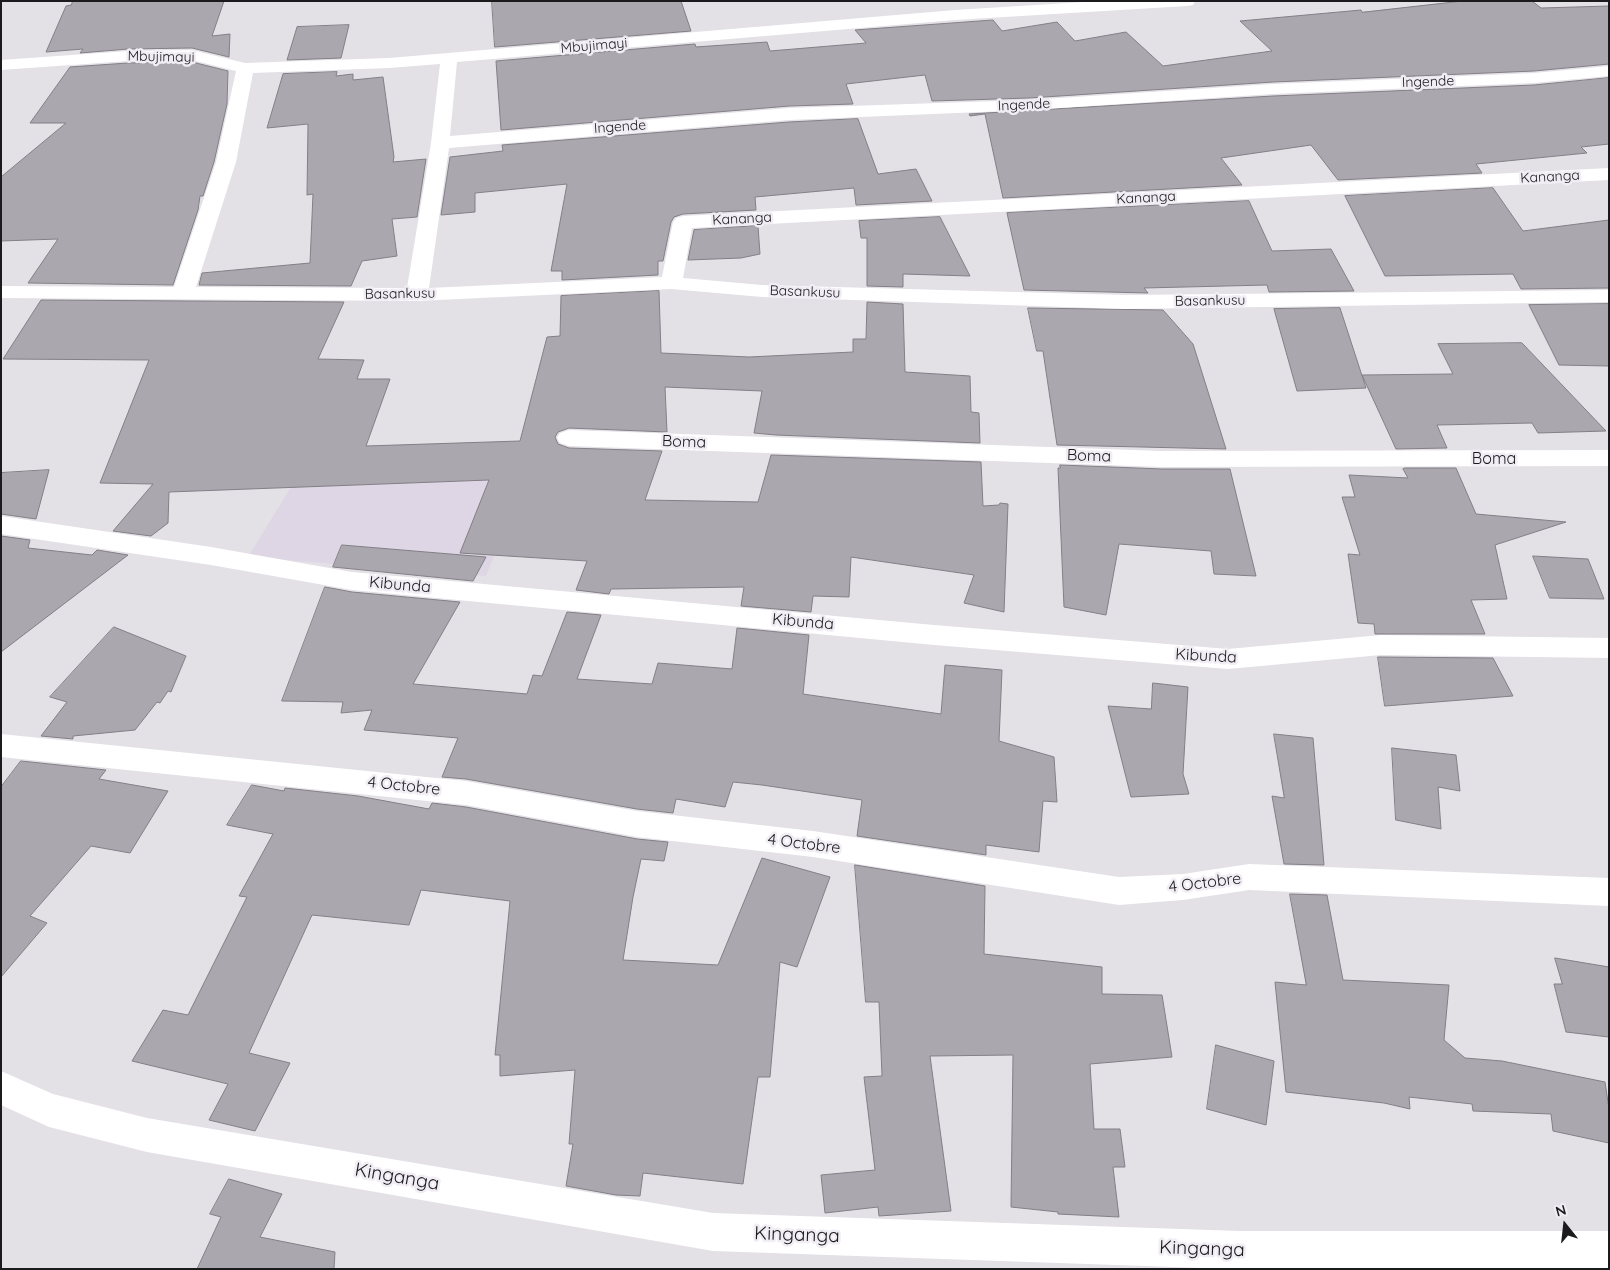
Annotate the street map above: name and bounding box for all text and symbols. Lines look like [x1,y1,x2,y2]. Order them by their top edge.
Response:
street label: Mbujimayi [560,35,628,57]
street label: Mbujimayi [127,48,195,66]
street label: Ingende [1402,73,1454,91]
street label: Ingende [997,95,1051,115]
street label: Ingende [593,117,647,137]
street label: Kananga [1520,167,1580,187]
street label: Kananga [1116,188,1176,208]
street label: Kananga [712,209,772,229]
street label: Basankusu [769,282,841,302]
street label: Basankusu [364,285,436,303]
street label: Basankusu [1174,292,1246,310]
street label: Boma [662,432,706,452]
street label: Boma [1067,446,1111,466]
street label: Boma [1472,449,1516,469]
street label: Kibunda [368,573,432,597]
street label: Kibunda [771,610,835,634]
street label: Kibunda [1175,645,1237,667]
street label: 4 Octobre [367,773,441,799]
street label: 4 Octobre [767,830,841,858]
street label: 4 Octobre [1168,869,1242,897]
street label: Kinganga [353,1158,441,1196]
north arrow [1540,1200,1590,1250]
text: N [1553,1201,1568,1221]
street label: Kinganga [754,1222,840,1248]
street label: Kinganga [1159,1236,1245,1262]

